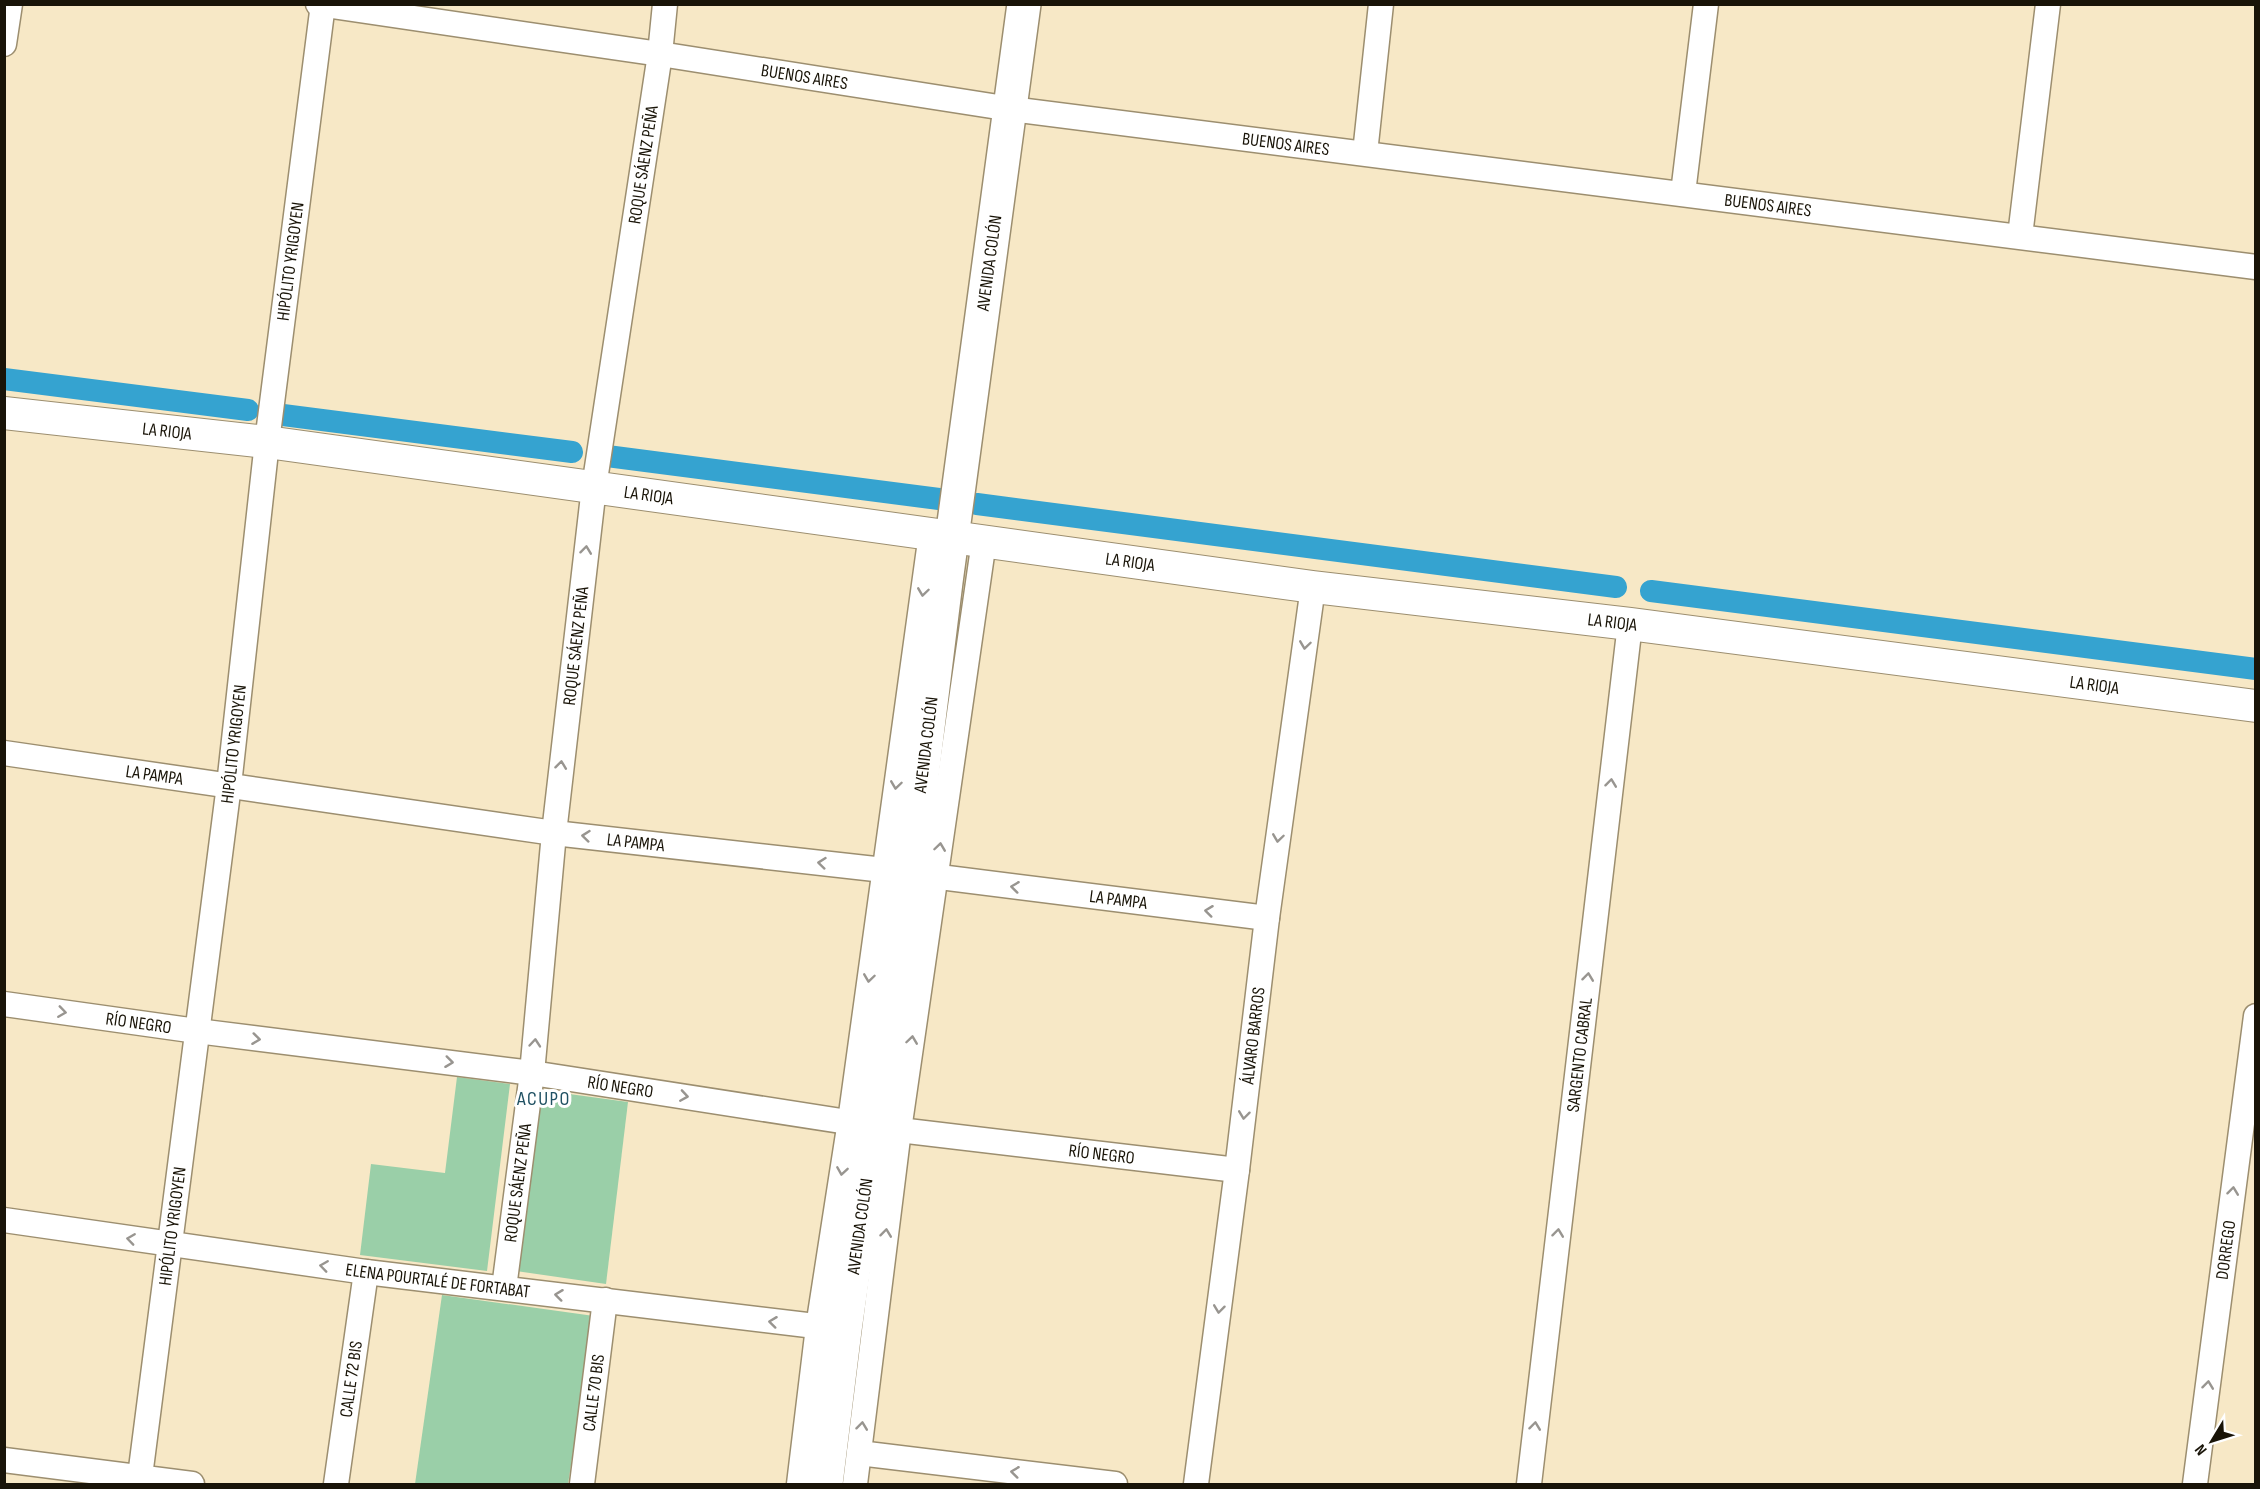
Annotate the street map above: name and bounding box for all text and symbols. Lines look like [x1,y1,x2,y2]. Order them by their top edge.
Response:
street label: BUENOS AIRES [760,59,850,94]
street label: ROQUE SÁENZ PEÑA [624,104,663,226]
street label: BUENOS AIRES [1241,128,1331,160]
street label: BUENOS AIRES [1723,189,1813,221]
street label: HIPÓLITO YRIGOYEN [272,201,308,322]
street label: AVENIDA COLÓN [972,214,1006,313]
street label: LA RIOJA [141,418,193,444]
street label: LA RIOJA [623,481,675,509]
one-way arrow [579,546,592,555]
street label: LA RIOJA [1104,548,1156,575]
street label: ROQUE SÁENZ PEÑA [558,585,593,707]
one-way arrow [917,587,929,597]
street label: LA RIOJA [1587,609,1639,635]
one-way arrow [1299,640,1311,650]
street label: LA RIOJA [2068,671,2121,698]
street label: HIPÓLITO YRIGOYEN [216,683,251,805]
street label: AVENIDA COLÓN [909,695,942,795]
street label: LA PAMPA [124,760,185,789]
one-way arrow [555,760,567,770]
one-way arrow [1604,778,1617,787]
one-way arrow [890,781,902,790]
street label: LA PAMPA [606,828,666,856]
one-way arrow [582,830,591,843]
one-way arrow [1272,834,1284,843]
one-way arrow [933,842,945,851]
one-way arrow [817,857,826,870]
one-way arrow [1011,882,1020,894]
street label: LA PAMPA [1088,885,1149,913]
one-way arrow [1204,905,1213,917]
one-way arrow [1582,972,1594,981]
one-way arrow [863,974,876,983]
street label: ÁLVARO BARROS [1237,986,1269,1086]
street label: SARGENTO CABRAL [1562,996,1597,1113]
one-way arrow [58,1006,67,1018]
street label: RÍO NEGRO [104,1008,173,1038]
one-way arrow [251,1032,260,1044]
one-way arrow [905,1035,918,1044]
one-way arrow [528,1038,541,1047]
one-way arrow [445,1056,454,1068]
street label: RÍO NEGRO [586,1071,655,1102]
district label: ACUPO [516,1087,571,1111]
one-way arrow [679,1089,688,1101]
one-way arrow [1238,1111,1250,1120]
street label: ROQUE SÁENZ PEÑA [500,1122,536,1244]
street label: RÍO NEGRO [1068,1140,1136,1168]
street label: HIPÓLITO YRIGOYEN [154,1166,190,1287]
one-way arrow [836,1167,848,1176]
street label: AVENIDA COLÓN [842,1177,877,1277]
one-way arrow [2226,1187,2239,1196]
street label: DORREGO [2211,1219,2240,1281]
one-way arrow [879,1228,892,1237]
one-way arrow [1551,1228,1564,1237]
one-way arrow [126,1233,136,1245]
street label: ELENA POURTALÉ DE FORTABAT [344,1259,531,1302]
one-way arrow [319,1260,329,1272]
one-way arrow [555,1289,564,1302]
one-way arrow [1214,1304,1226,1313]
one-way arrow [769,1316,778,1329]
street label: CALLE 72 BIS [335,1339,367,1419]
street label: CALLE 70 BIS [578,1353,609,1432]
one-way arrow [2201,1380,2214,1389]
north arrow [2182,1411,2242,1471]
one-way arrow [855,1422,868,1431]
one-way arrow [1529,1422,1541,1431]
text: N [2191,1440,2211,1459]
one-way arrow [1011,1467,1020,1479]

